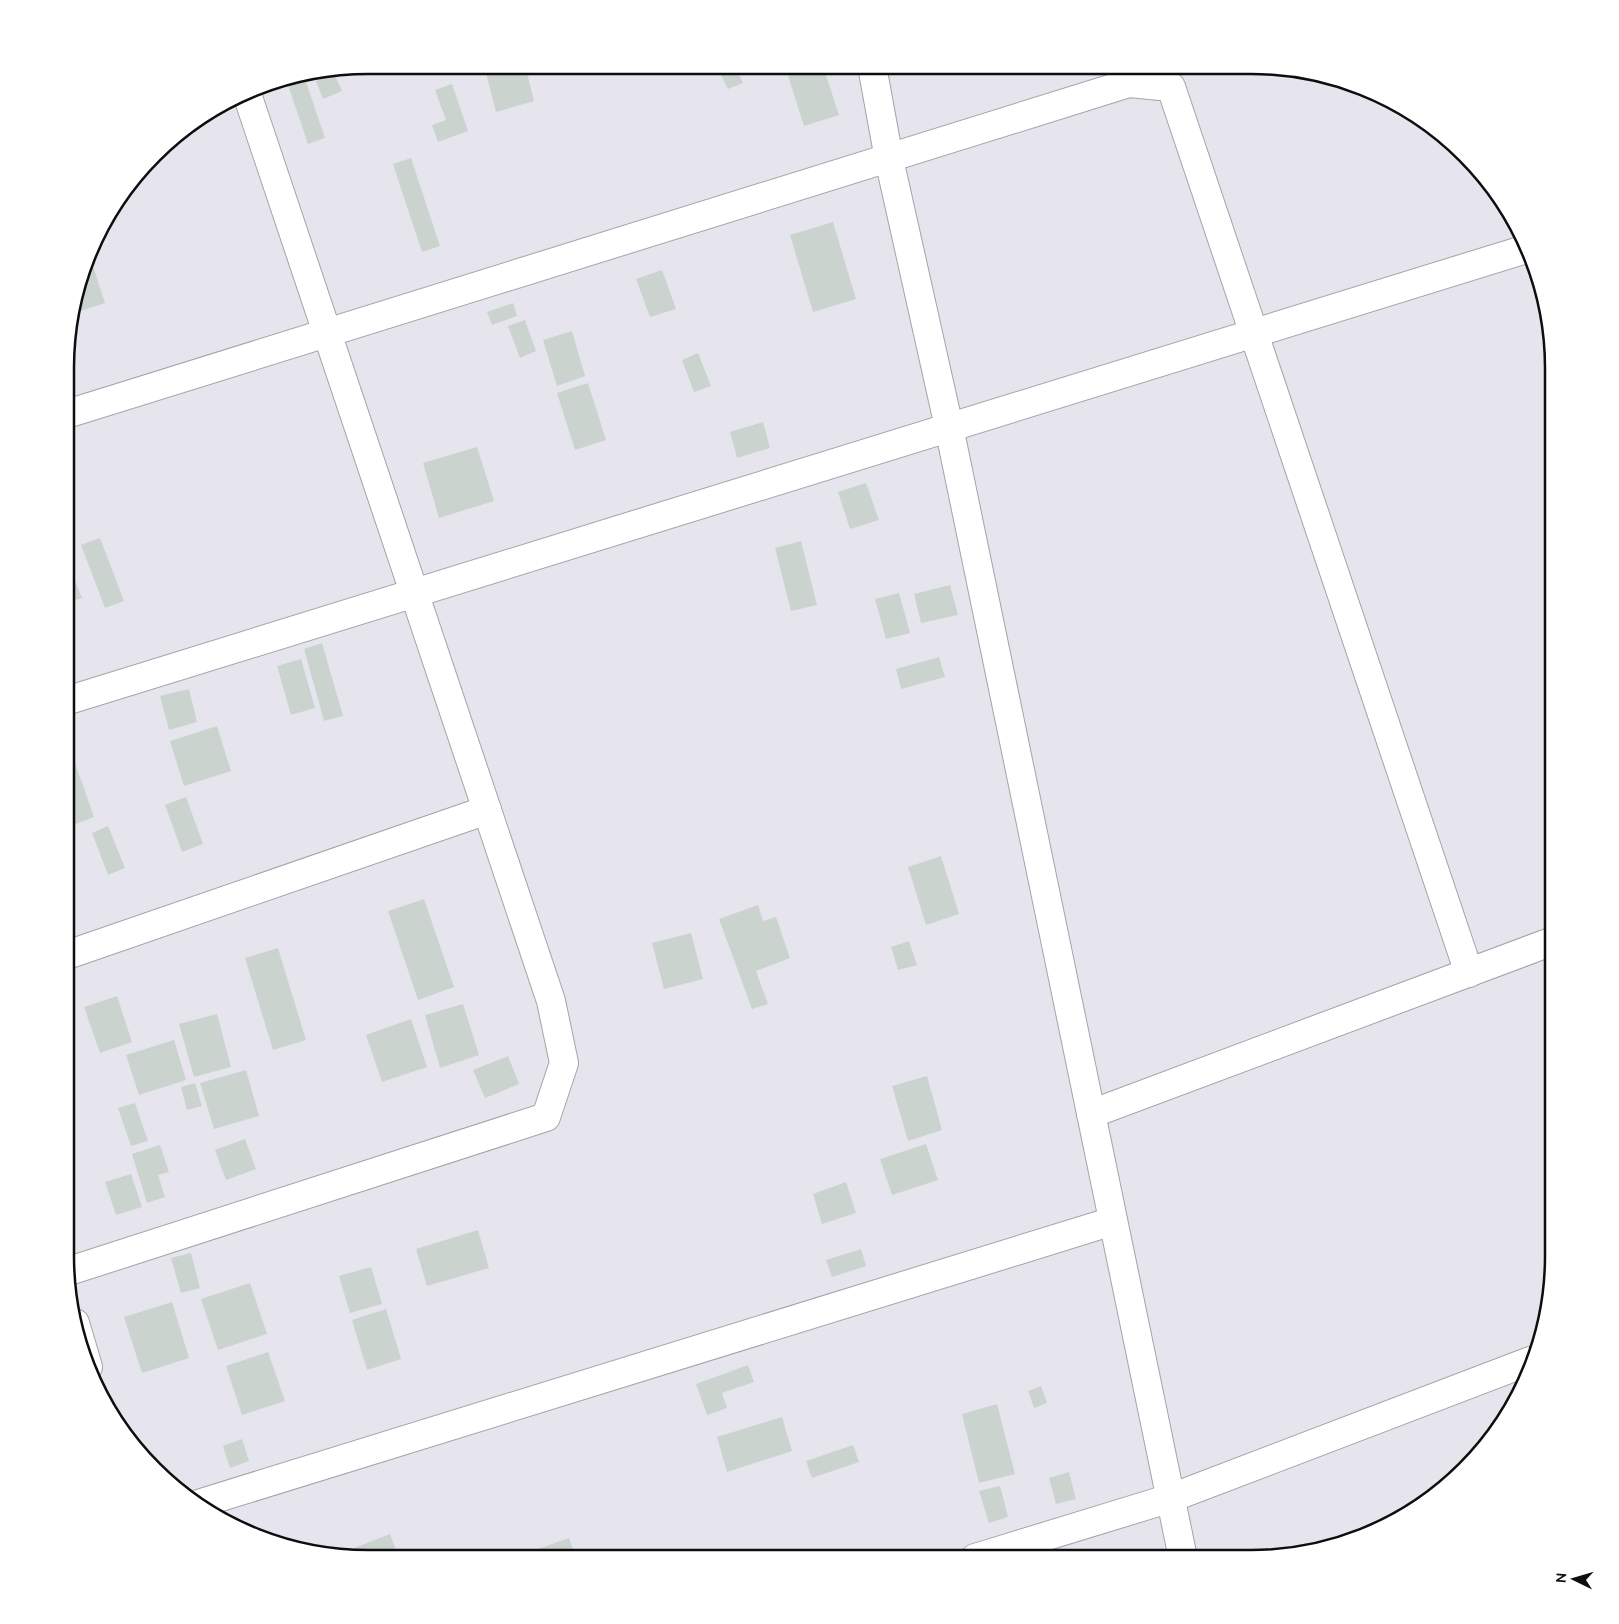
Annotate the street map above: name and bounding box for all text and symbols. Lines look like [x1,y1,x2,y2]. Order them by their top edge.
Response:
north arrow [1549,1554,1599,1604]
text: N [1553,1572,1569,1584]

